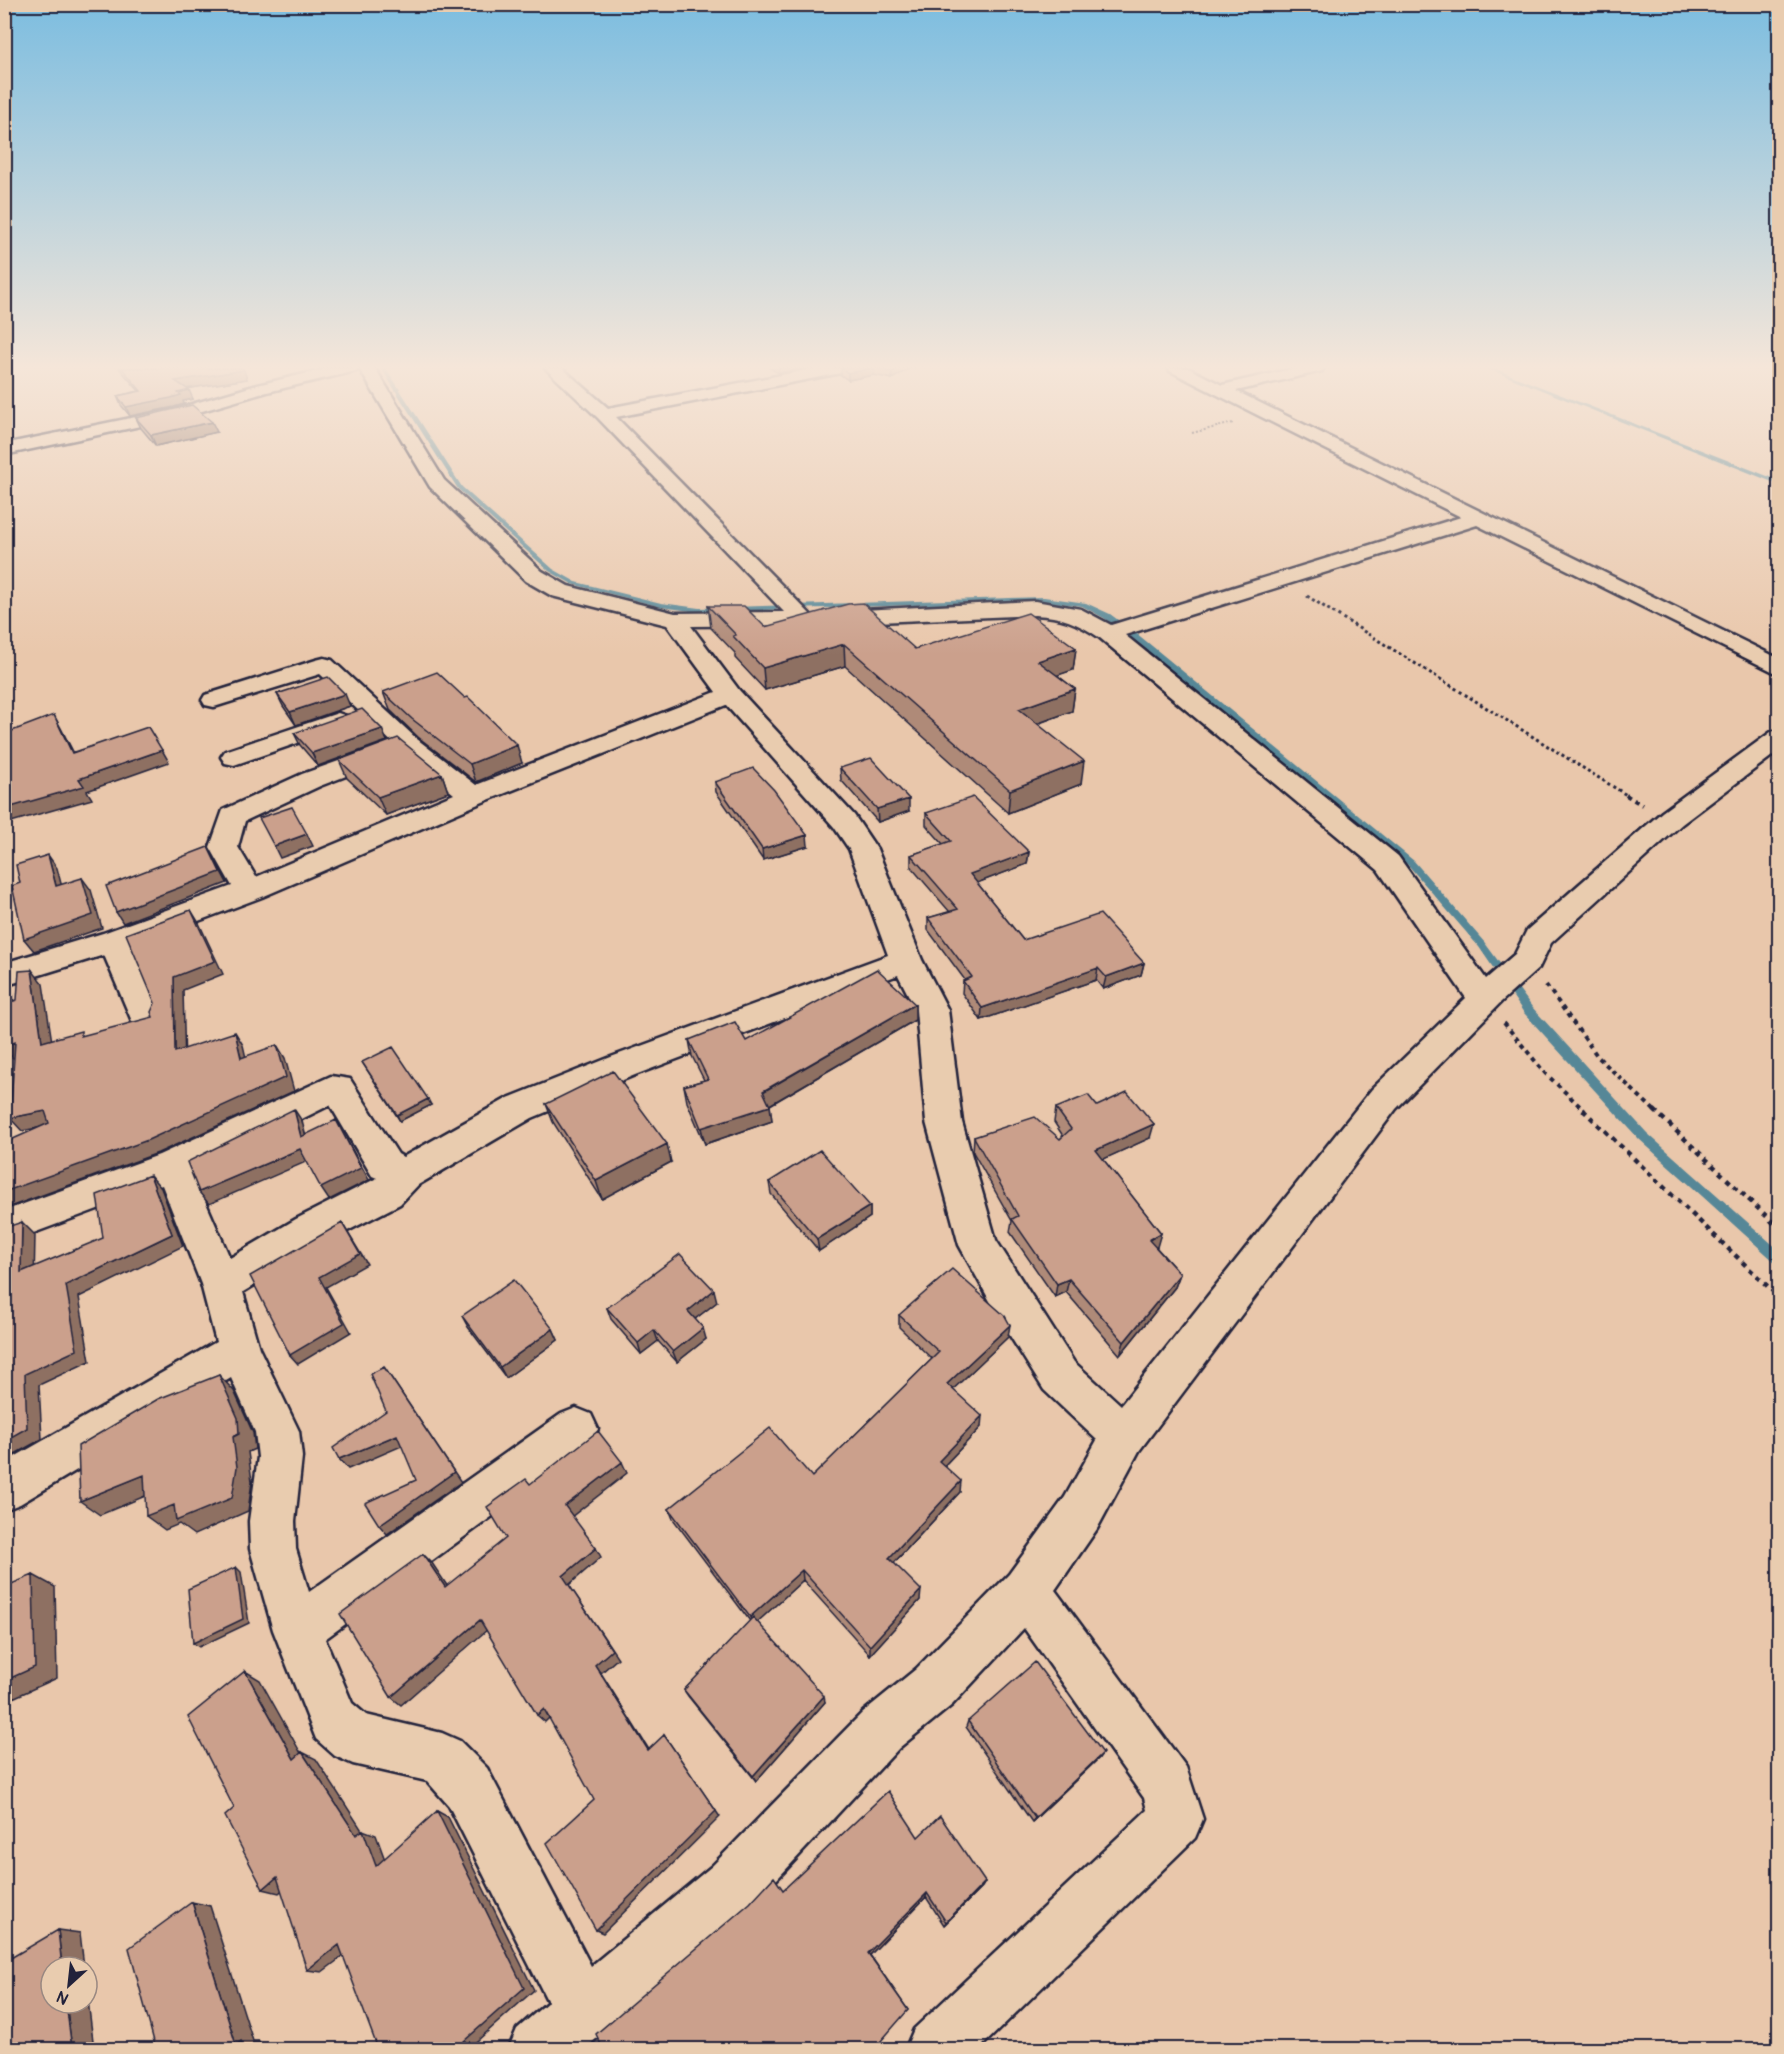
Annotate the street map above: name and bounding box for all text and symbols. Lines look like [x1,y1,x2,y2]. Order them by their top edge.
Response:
north arrow [39,1955,99,2015]
text: N [53,1986,72,2009]

